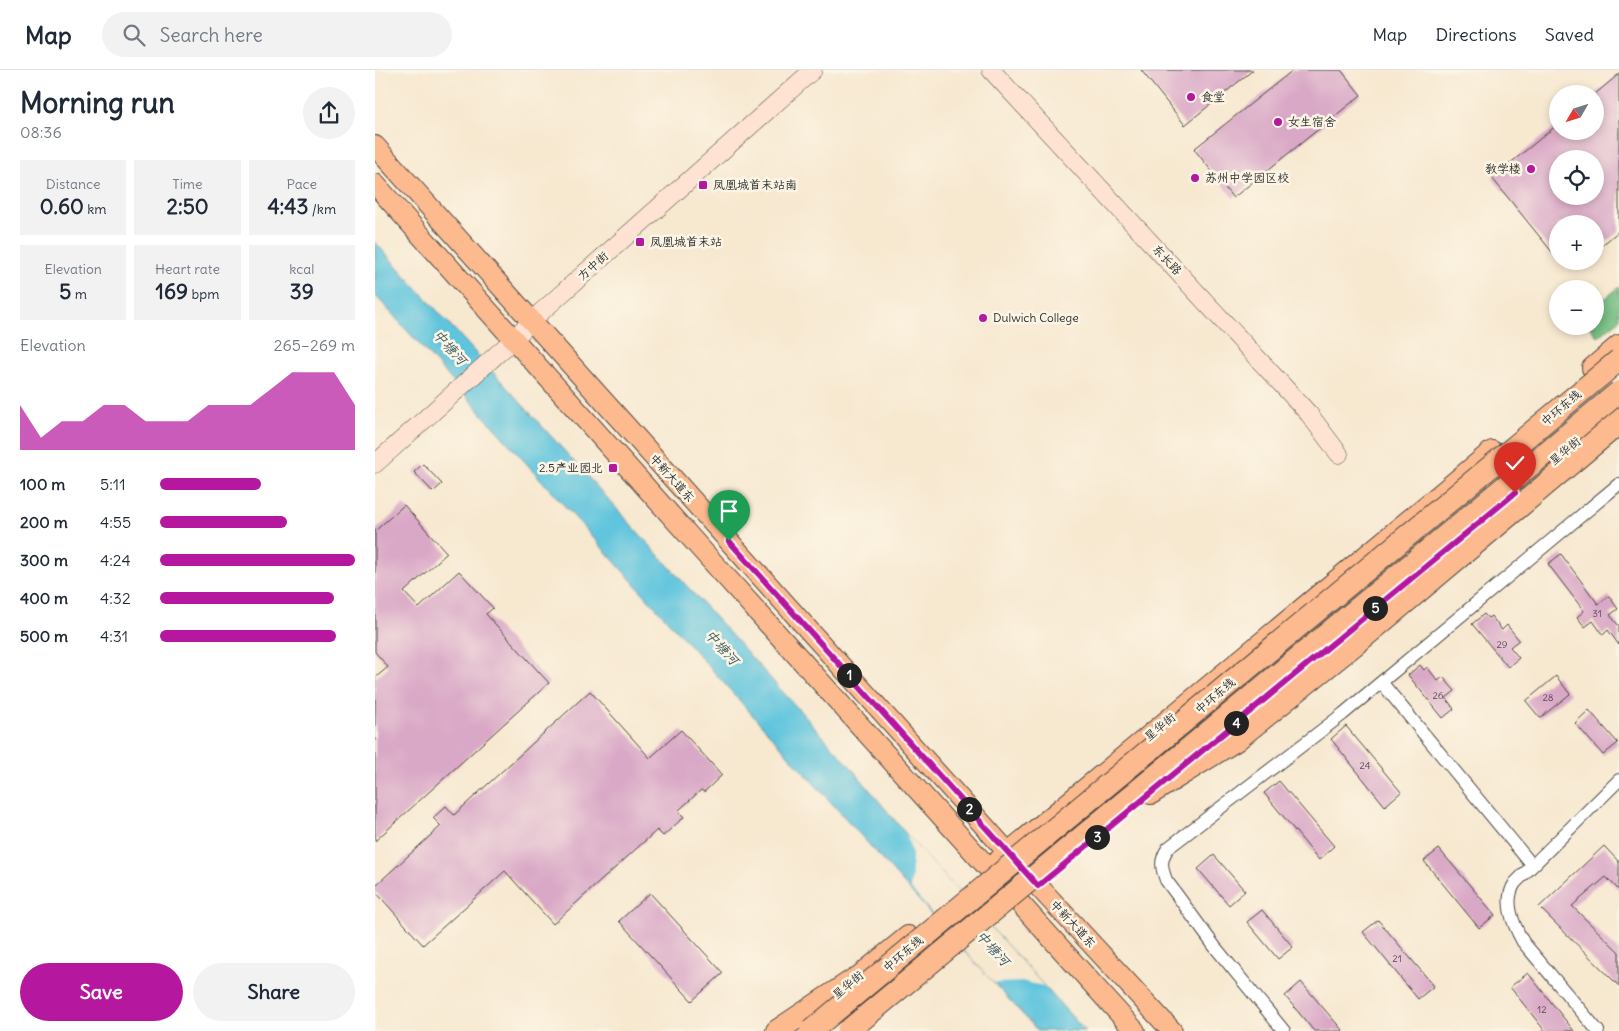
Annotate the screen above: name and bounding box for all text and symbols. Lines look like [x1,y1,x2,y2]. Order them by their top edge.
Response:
search box [102,12,452,57]
text: Map [25,20,72,50]
icon: search [120,21,148,49]
text: Search here [160,23,263,47]
text: Map [1372,23,1407,46]
text: Directions [1435,23,1517,46]
text: Saved [1545,23,1594,46]
text: Morning run [20,85,175,121]
north arrow [1549,85,1604,140]
map controls [1549,85,1604,335]
button: share [303,87,355,139]
place label: 食堂 [1201,89,1225,104]
marker: 食堂 [1185,91,1197,103]
place label: 女生宿舍 [1288,114,1336,129]
marker: 女生宿舍 [1272,116,1284,128]
text: 08:36 [20,122,62,142]
button: locate [1549,150,1604,205]
place label: 教学楼 [1485,161,1521,176]
marker: 教学楼 [1525,163,1537,175]
place label: 苏州中学园区校 [1205,170,1289,185]
marker: 苏州中学园区校 [1189,172,1201,184]
text: Distance [46,175,101,193]
text: Time [172,175,203,193]
text: Pace [287,175,317,193]
place label: 凤凰城首末站南 [713,177,797,192]
marker: 凤凰城首末站南 [697,179,709,191]
text: 0.60 [40,193,84,220]
text: 2:50 [166,193,209,220]
text: 4:43 [267,193,308,220]
text: km [84,200,107,218]
text: /km [308,200,336,218]
button: + [1549,215,1604,270]
place label: 凤凰城首末站 [650,234,722,249]
marker: 凤凰城首末站 [634,236,646,248]
street label: 东长路 [1150,241,1185,278]
street label: 方中街 [574,248,611,283]
text: Elevation [44,260,102,278]
text: Heart rate [155,260,220,278]
text: kcal [289,260,314,278]
text: 5 [59,278,71,305]
text: 169 [156,278,188,305]
text: 39 [290,278,314,305]
button: − [1549,280,1604,335]
text: m [71,285,87,303]
text: bpm [188,285,219,303]
place label: Dulwich College [993,310,1079,325]
marker: Dulwich College [977,312,989,324]
water label: 中塘河 [429,325,472,370]
text: Elevation [20,335,86,355]
text: 265–269 m [274,335,355,355]
street label: 中环东线 [1537,386,1584,429]
street label: 星华街 [1546,433,1583,468]
pin [1494,442,1536,493]
icon: check [1501,449,1529,477]
street label: 中新大道东 [647,450,698,505]
place label: 2.5产业园北 [539,460,603,475]
marker: 2.5产业园北 [607,462,619,474]
text: 100 m [20,474,65,494]
text: 5:11 [100,474,126,494]
pin [708,490,750,541]
icon: arrive [715,497,743,525]
text: 200 m [20,512,68,532]
text: 4:55 [100,512,131,532]
text: 300 m [20,550,68,570]
text: 4:24 [100,550,131,570]
text: 400 m [20,588,68,608]
text: 4:32 [100,588,131,608]
pin: 5 [1363,596,1387,620]
text: 5 [1371,599,1380,617]
house number: 31 [1592,607,1602,620]
water label: 中塘河 [701,625,744,670]
text: 500 m [20,626,68,646]
text: 4:31 [100,626,128,646]
house number: 29 [1496,638,1508,651]
pin: 1 [837,662,861,688]
text: 1 [847,666,852,684]
street label: 中环东线 [1191,674,1238,717]
house number: 26 [1432,689,1444,702]
house number: 28 [1542,691,1554,704]
street label: 星华街 [1141,709,1178,744]
pin: 4 [1223,710,1249,736]
text: 4 [1232,714,1241,732]
house number: 24 [1359,759,1371,772]
pin: 2 [957,796,981,822]
text: 2 [966,800,973,818]
pin: 3 [1085,824,1109,850]
text: 3 [1094,828,1101,846]
street label: 中新大道东 [1047,897,1099,951]
water label: 中塘河 [972,926,1015,971]
street label: 中环东线 [879,932,926,975]
house number: 21 [1392,952,1402,965]
button: Save [20,963,183,1021]
button: Share [193,963,355,1021]
street label: 星华街 [829,967,866,1002]
house number: 12 [1537,1003,1547,1016]

